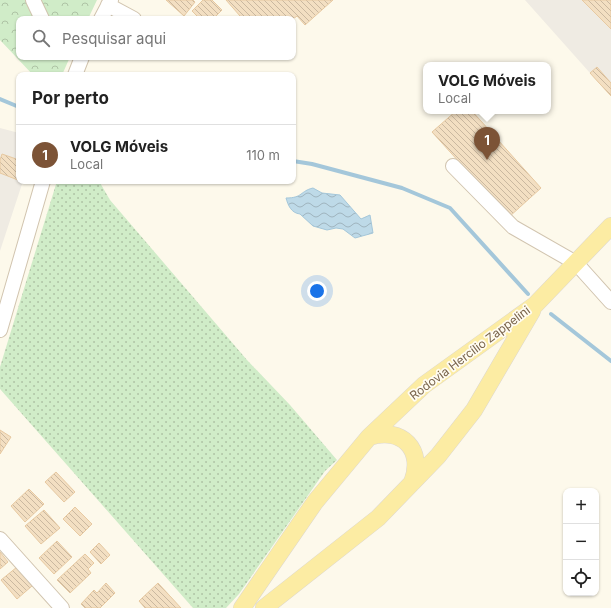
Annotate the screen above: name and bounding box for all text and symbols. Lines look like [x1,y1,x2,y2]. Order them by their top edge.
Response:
search box [16,16,296,60]
icon: search [30,27,52,49]
text: Pesquisar aqui [62,29,166,48]
popup [423,62,551,114]
text: VOLG Móveis [438,71,536,90]
text: Por perto [32,88,109,108]
text: Local [438,90,471,106]
pin: 1 [474,127,500,160]
text: VOLG Móveis [70,137,168,156]
text: 1 [42,147,48,163]
text: 110 m [246,147,280,163]
text: Local [70,156,103,172]
your location [307,281,327,301]
street label: Rodovia Hercílio Zappelini [406,302,533,403]
map controls [563,488,599,596]
button: + [563,488,599,524]
button: − [563,524,599,560]
button: locate [563,560,599,596]

